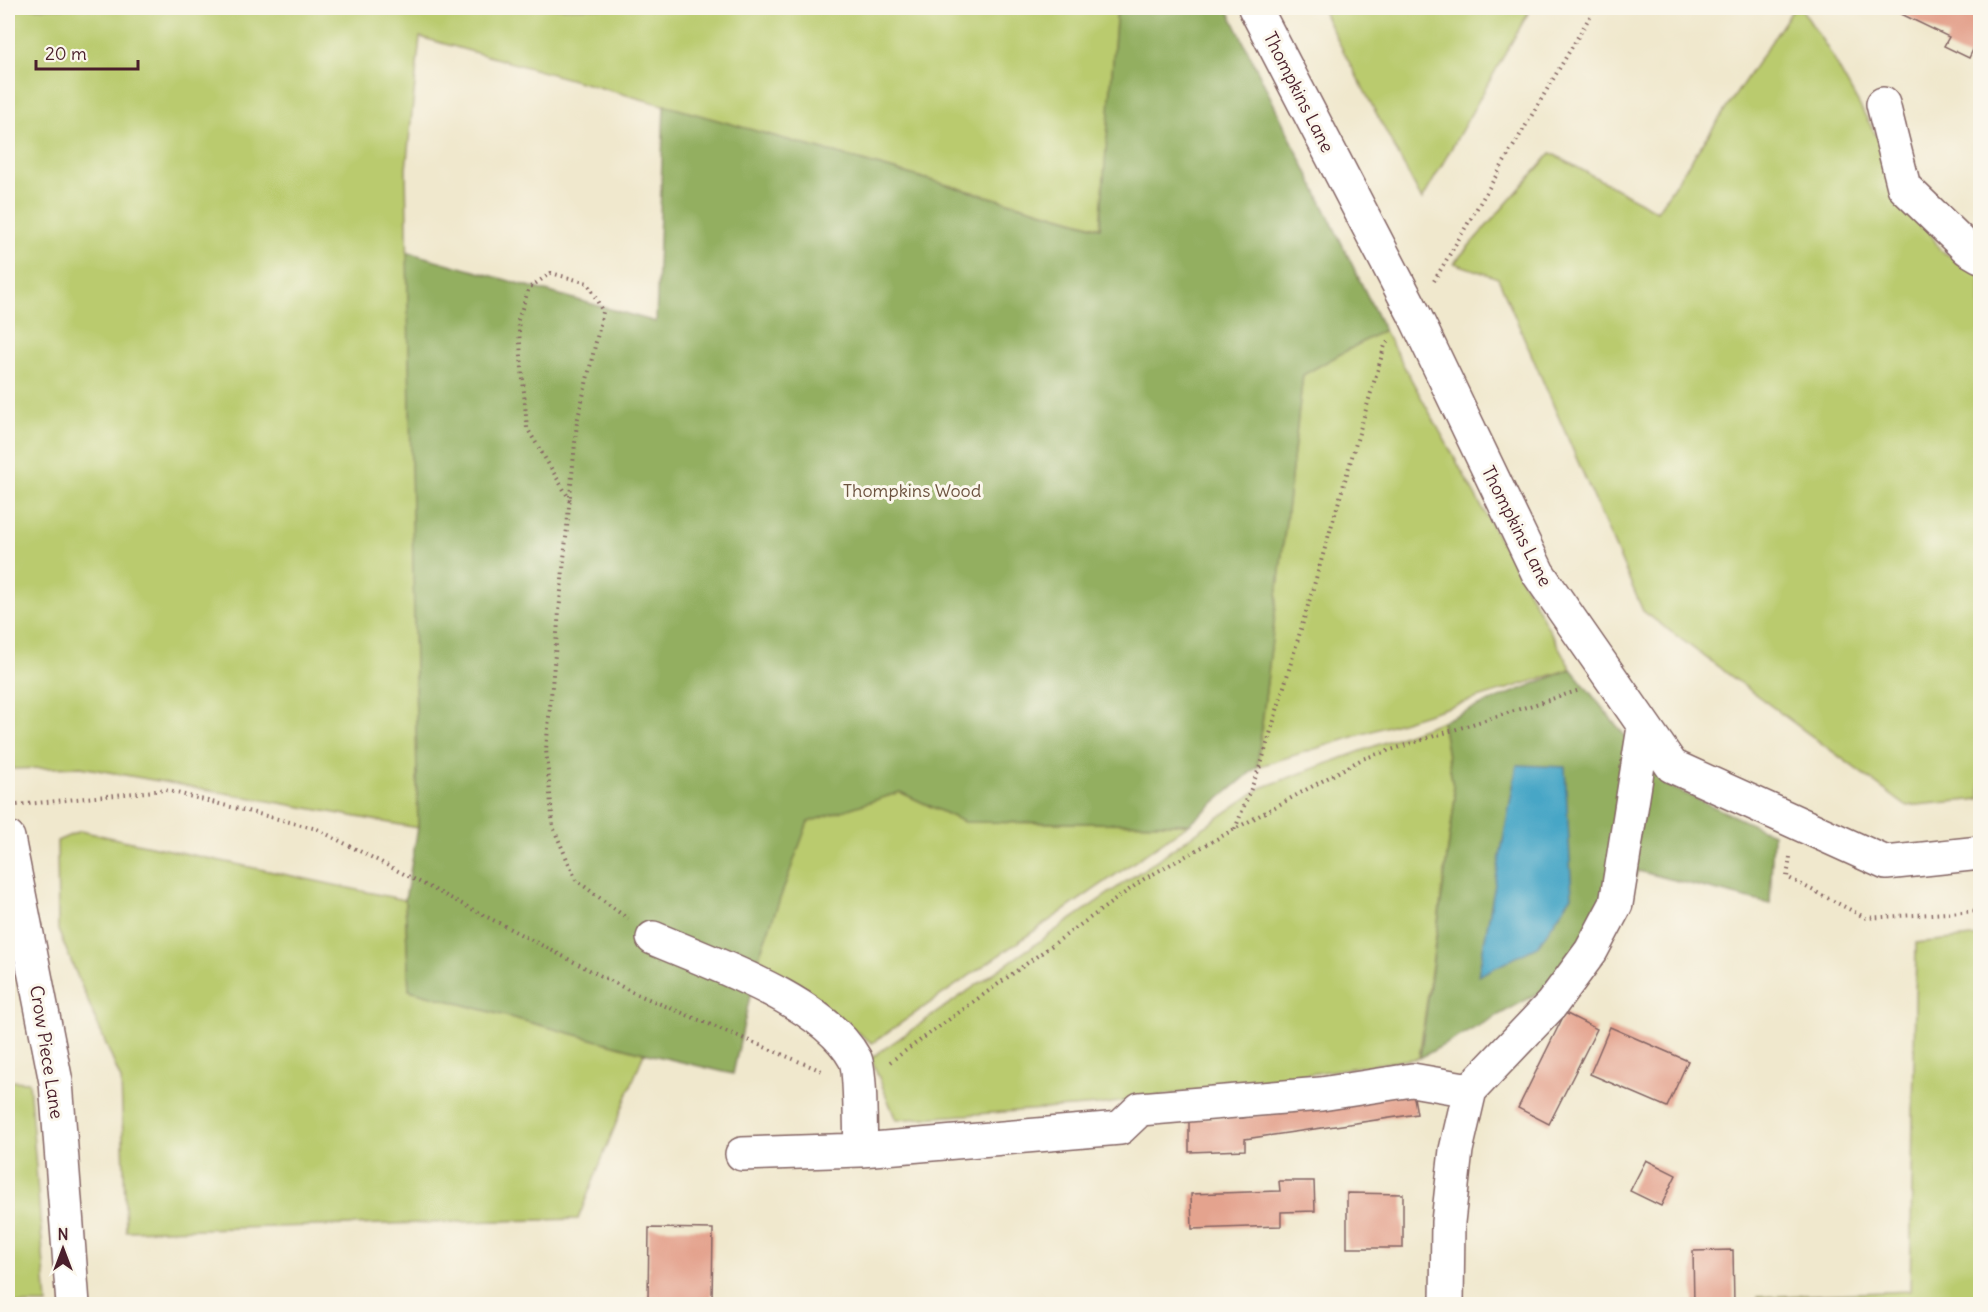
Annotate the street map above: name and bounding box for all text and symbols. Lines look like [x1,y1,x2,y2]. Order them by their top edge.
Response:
street label: Thompkins Lane [1259,28,1339,156]
scale bar [36,33,138,71]
text: 20 m [45,42,87,65]
street label: Thompkins Lane [1477,462,1557,590]
park label: Thompkins Wood [843,479,982,502]
street label: Crow Piece Lane [25,984,69,1120]
north arrow [33,1219,93,1279]
text: N [57,1224,69,1244]

